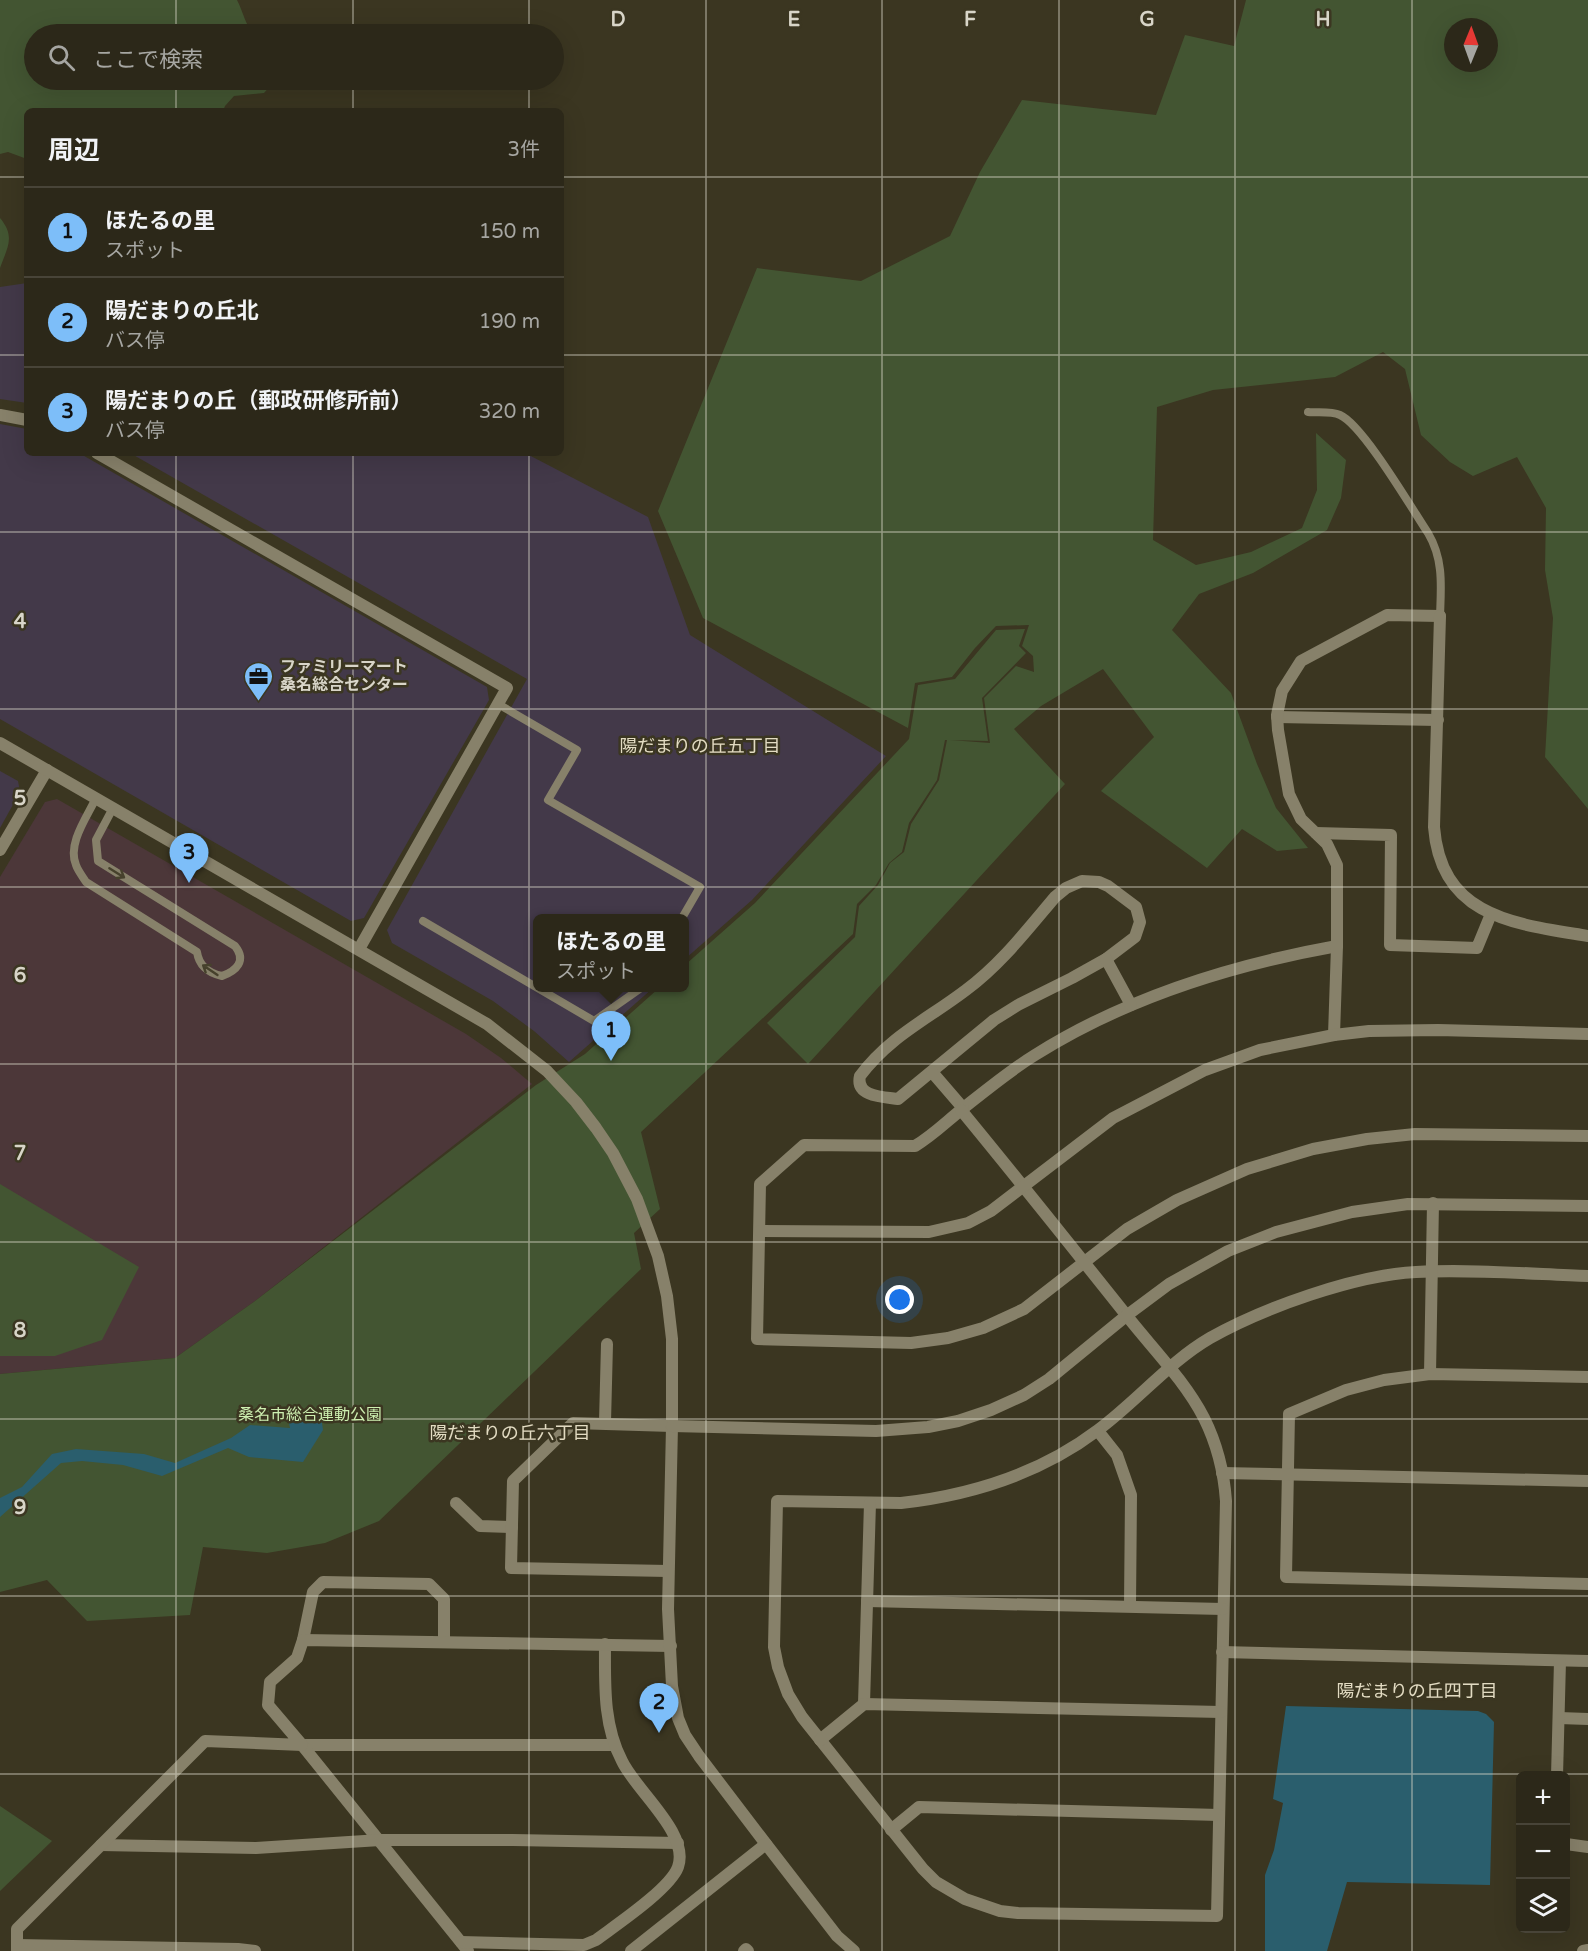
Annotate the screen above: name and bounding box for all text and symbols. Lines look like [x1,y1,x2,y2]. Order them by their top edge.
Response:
text: D [610,8,626,32]
text: E [788,8,801,32]
text: F [964,8,976,32]
text: G [1139,8,1155,32]
text: H [1315,8,1331,32]
north arrow [1444,18,1498,72]
search box [24,24,564,90]
icon: search [45,41,78,74]
text: ここで検索 [93,47,203,73]
text: 周辺 [48,135,100,166]
text: 3件 [507,138,540,162]
text: ほたるの里 [105,208,215,234]
text: 1 [61,220,74,244]
text: 150 m [479,220,540,244]
text: スポット [105,239,185,263]
text: 陽だまりの丘北 [105,298,259,324]
text: 2 [61,310,74,334]
text: 190 m [479,310,540,334]
text: バス停 [105,329,165,353]
text: 陽だまりの丘（郵政研修所前） [105,388,413,414]
text: 3 [61,400,74,424]
text: 320 m [479,400,540,424]
text: バス停 [105,419,165,443]
text: 4 [14,610,27,634]
place label: ファミリーマート 桑名総合センター [280,657,408,695]
office icon: ファミリーマート 桑名総合センター [243,660,275,702]
district label: 陽だまりの丘五丁目 [619,735,781,757]
text: 5 [14,787,26,811]
pin: 3 [170,834,208,883]
one-way arrow [108,867,125,879]
popup [533,914,689,992]
text: ほたるの里 [556,929,666,955]
text: スポット [556,960,636,984]
one-way arrow [201,963,218,976]
text: 6 [14,964,26,988]
pin: 1 [592,1012,630,1061]
text: 7 [14,1142,26,1166]
your location [885,1285,914,1314]
text: 8 [14,1319,26,1343]
park label: 桑名市総合運動公園 [238,1405,382,1425]
district label: 陽だまりの丘六丁目 [429,1422,591,1444]
text: 9 [14,1496,26,1520]
district label: 陽だまりの丘四丁目 [1336,1680,1498,1702]
pin: 2 [640,1684,678,1733]
map controls [1516,1771,1570,1933]
button: + [1516,1771,1570,1825]
button: − [1516,1825,1570,1879]
button: layers [1516,1879,1570,1933]

